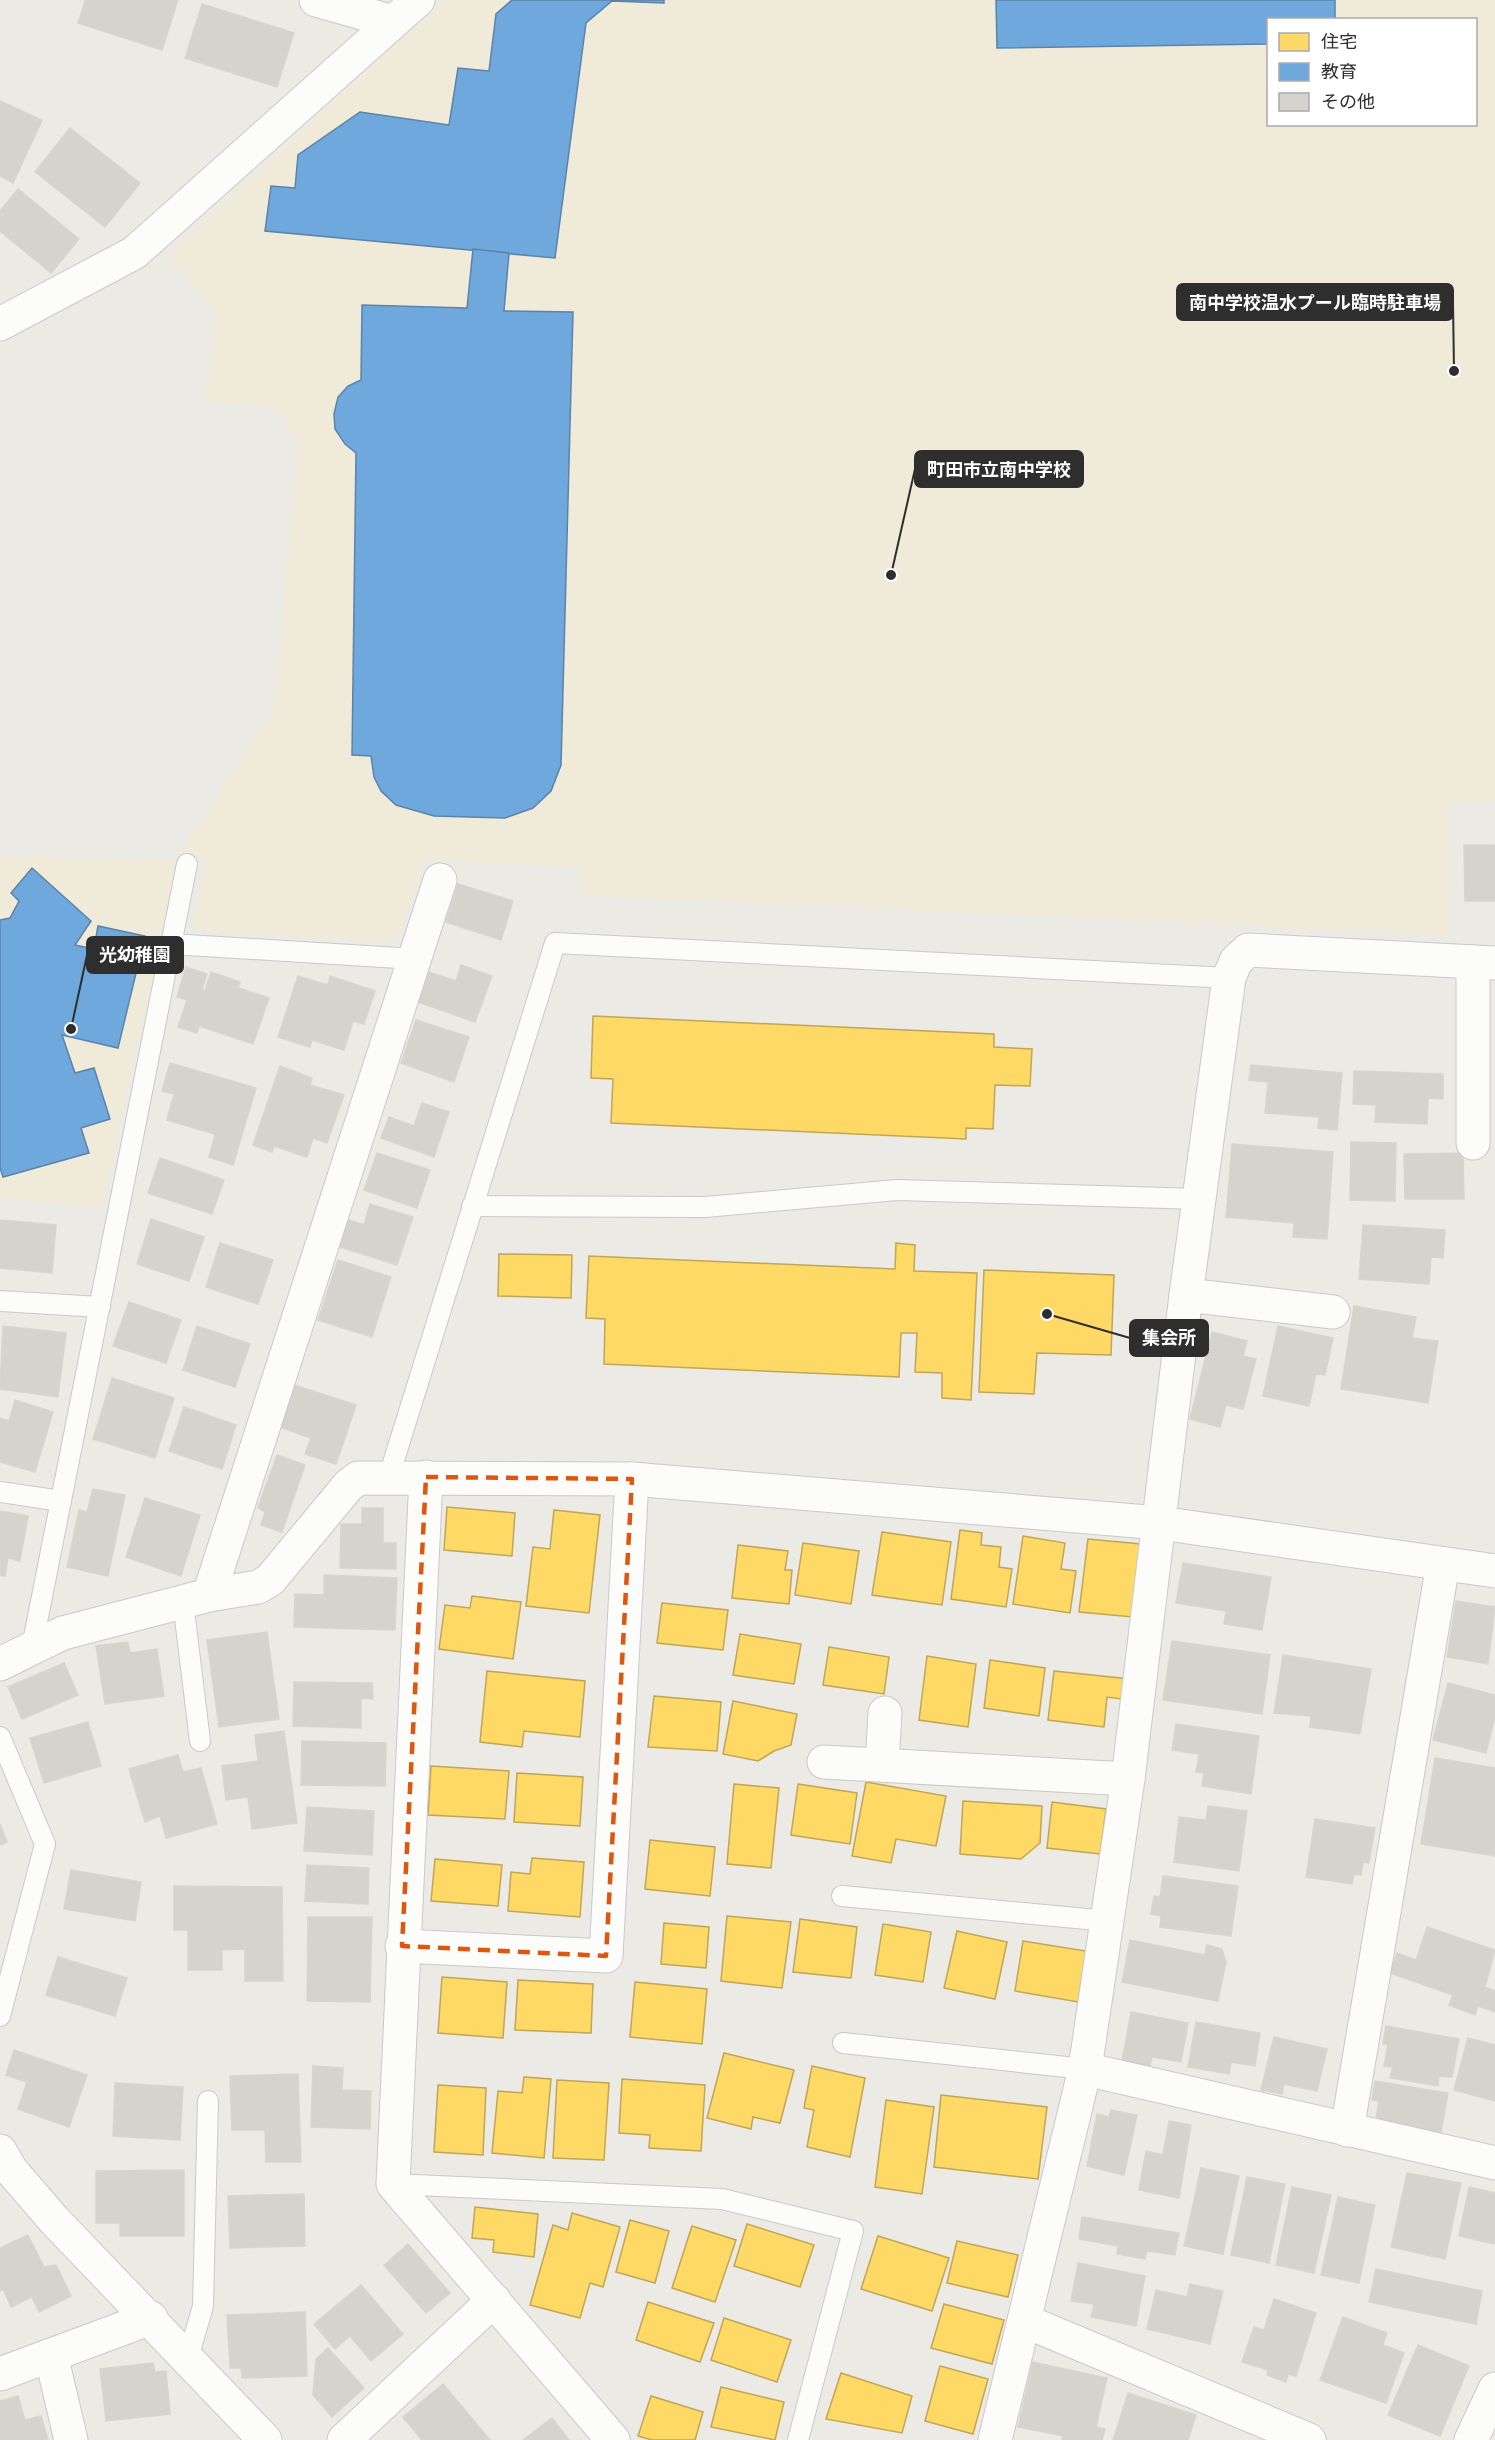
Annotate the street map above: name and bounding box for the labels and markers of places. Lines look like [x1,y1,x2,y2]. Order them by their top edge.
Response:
callout: 南中学校温水プール臨時駐車場 [1177,284,1453,320]
callout: 町田市立南中学校 [915,451,1083,487]
callout: 光幼稚園 [87,937,183,973]
callout: 集会所 [1130,1320,1208,1356]

